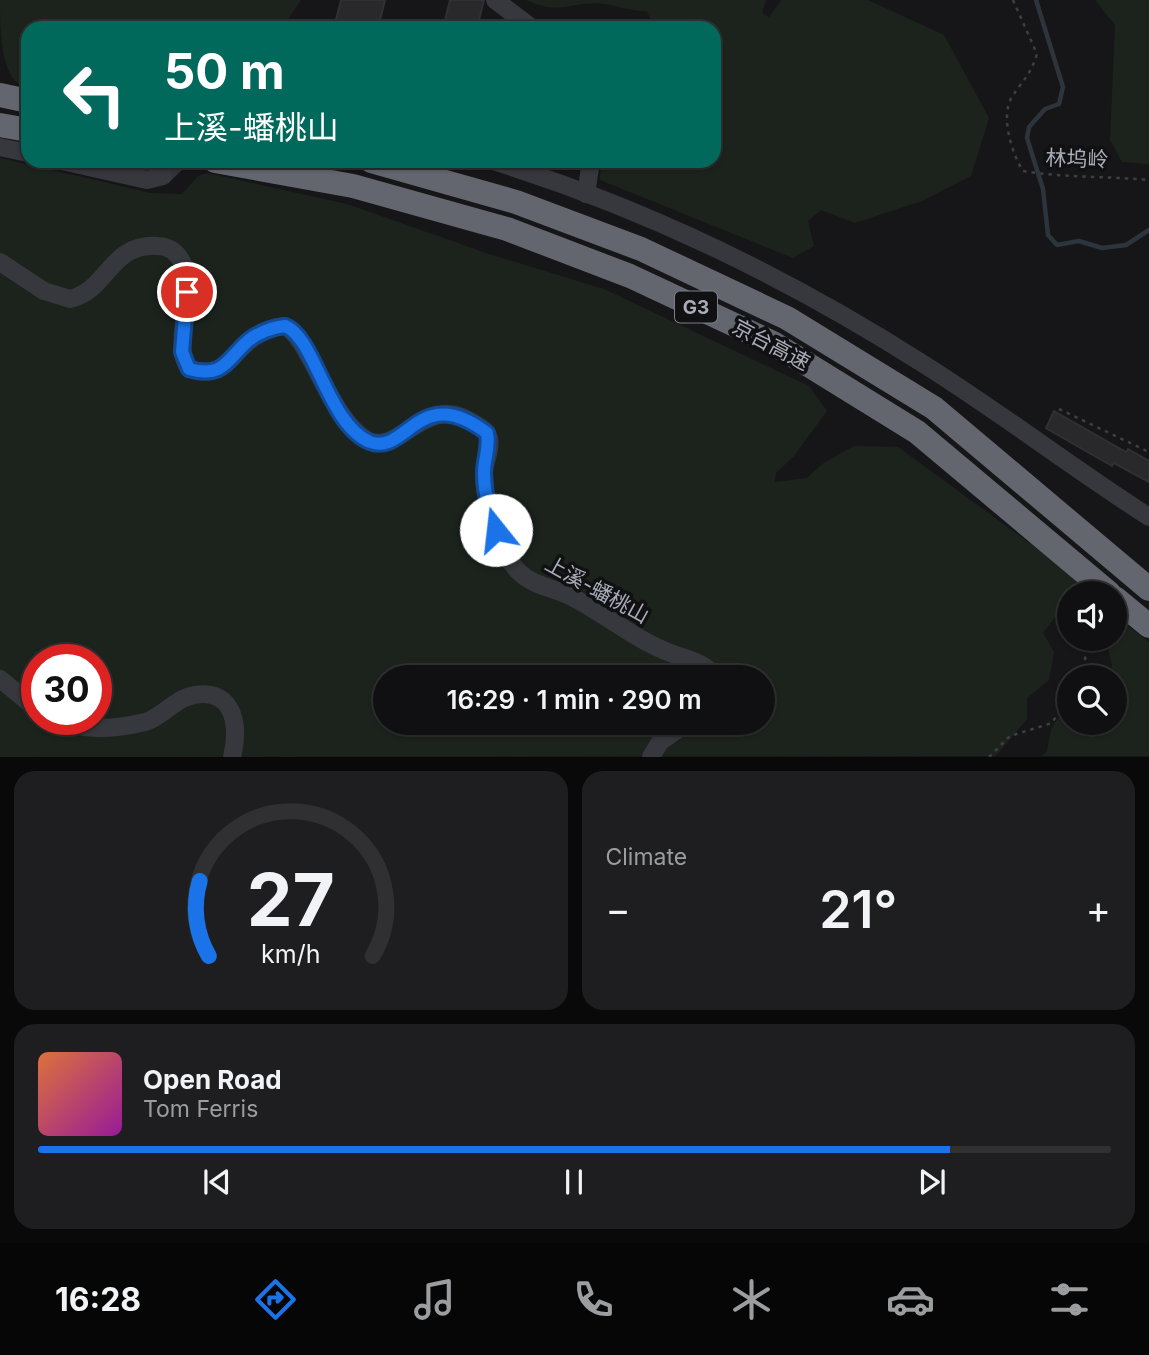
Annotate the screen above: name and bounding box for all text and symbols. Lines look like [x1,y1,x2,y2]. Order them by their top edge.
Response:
text: 50 m [164,42,285,101]
icon: left [49,49,140,140]
text: 上溪-蟠桃山 [164,108,339,147]
street label: 林坞岭 [1045,145,1109,172]
pin [157,262,217,322]
icon: arrive [168,273,206,311]
road number: G3 [675,292,717,322]
street label: 京台高速 [728,314,814,375]
position arrow [459,493,533,567]
street label: 上溪-蟠桃山 [541,551,653,628]
map controls [1057,581,1127,735]
button: sound [1057,581,1127,651]
speed limit sign: 30 [21,644,112,735]
button: search [1057,665,1127,735]
text: 16:29 · 1 min · 290 m [446,684,702,715]
text: Climate [606,843,687,871]
text: 27 [247,856,335,945]
text: 21° [819,878,897,941]
text: − [606,886,631,932]
text: + [1086,886,1111,932]
text: km/h [261,939,320,969]
text: Open Road [143,1064,282,1095]
text: Tom Ferris [143,1095,258,1123]
icon: previous [198,1163,236,1201]
icon: pause [555,1163,593,1201]
icon: next [913,1163,951,1201]
icon: directions [251,1275,300,1324]
icon: music [410,1275,459,1324]
icon: phone [569,1275,618,1324]
icon: climate [727,1275,776,1324]
icon: car [886,1275,935,1324]
icon: filters [1045,1275,1094,1324]
text: 16:28 [55,1280,141,1319]

